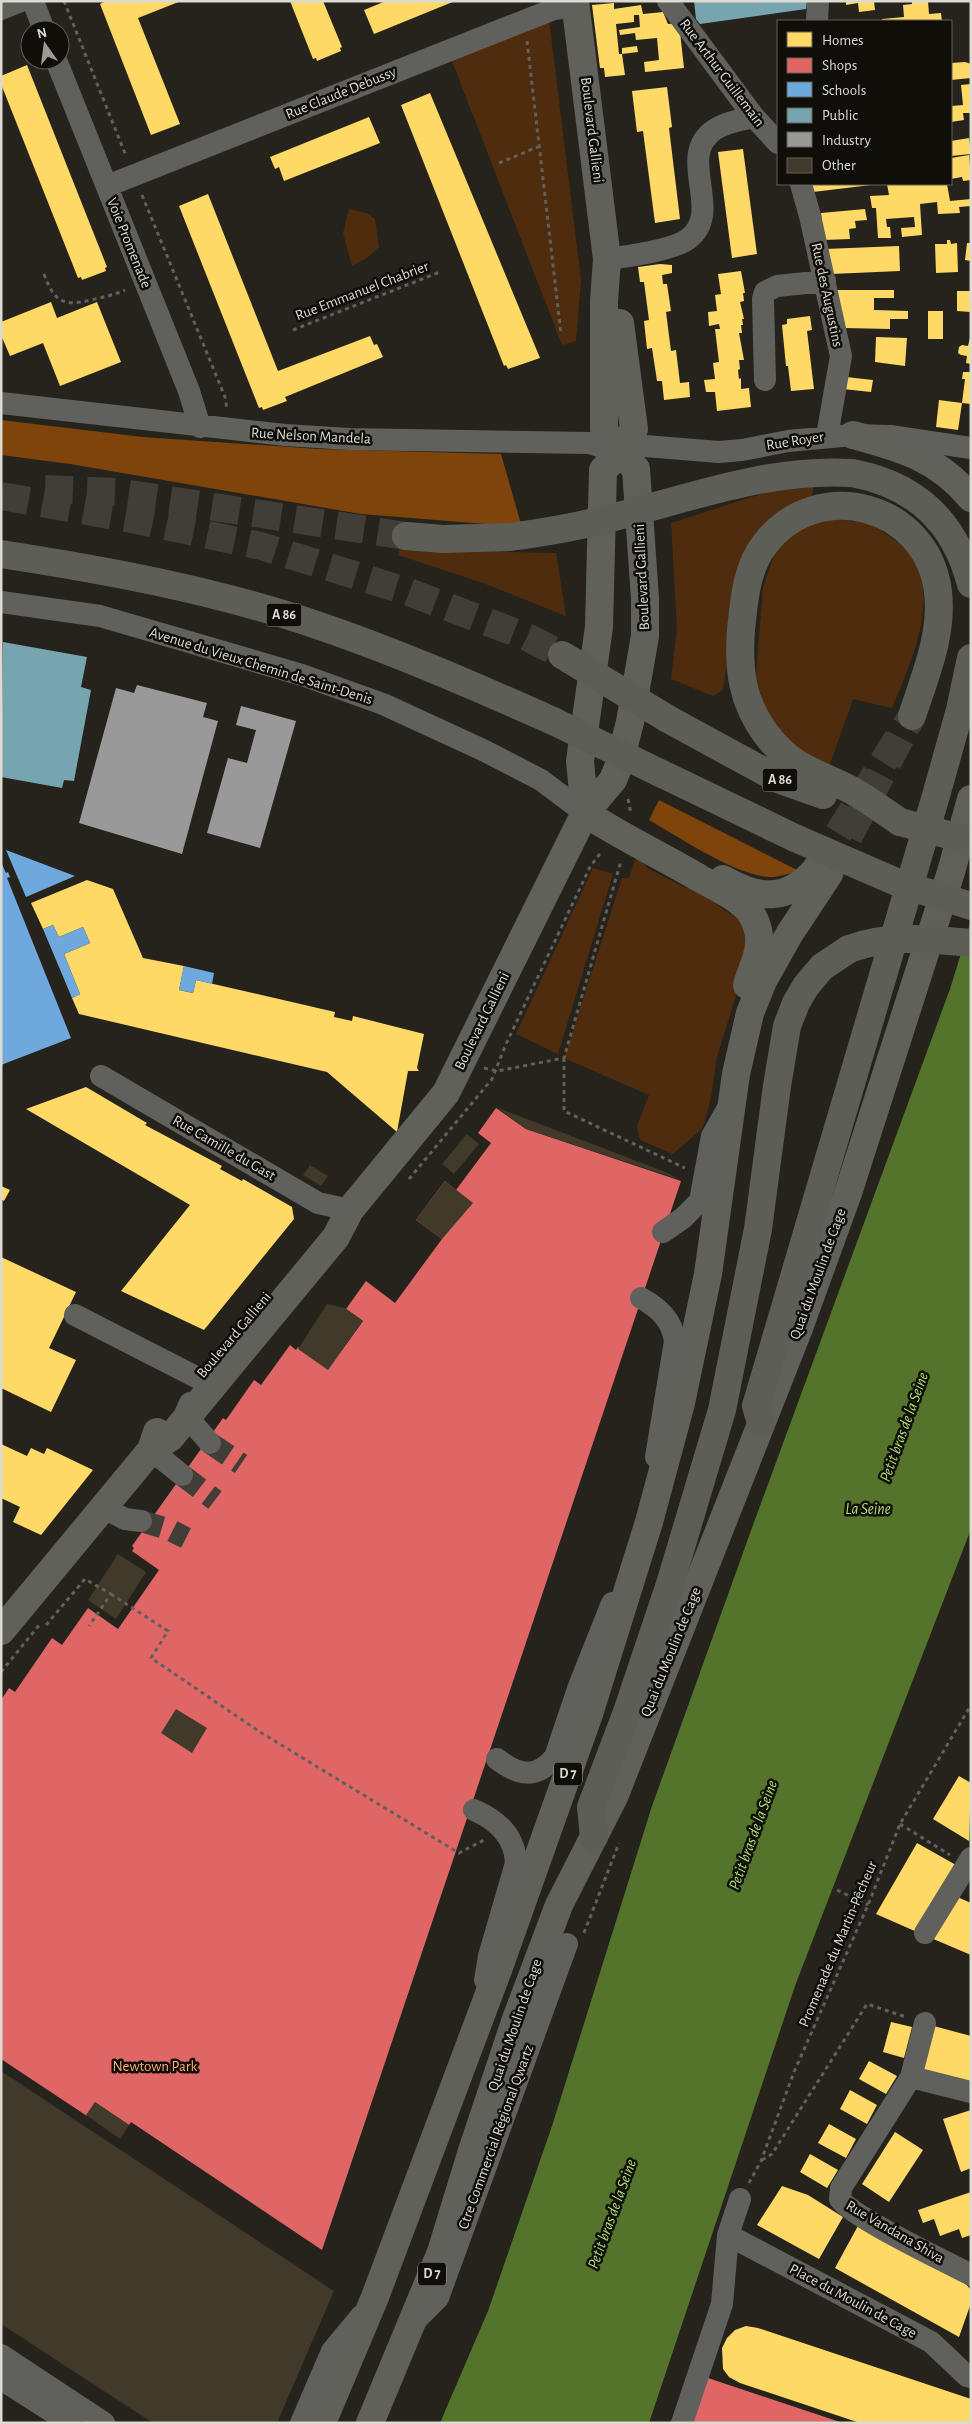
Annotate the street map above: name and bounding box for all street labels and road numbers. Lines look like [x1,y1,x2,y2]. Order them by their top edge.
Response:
street label: Rue Arthur Guillemain [677,16,767,130]
street label: Rue Claude Debussy [284,64,399,122]
street label: Boulevard Gallieni [578,76,606,184]
street label: Voie Promenade [104,196,154,290]
street label: Rue des Augustins [809,242,845,348]
street label: Rue Emmanuel Chabrier [293,259,431,323]
street label: Rue Nelson Mandela [251,425,371,447]
street label: Rue Royer [765,429,825,453]
street label: Boulevard Gallieni [632,523,652,631]
road number: A 86 [266,604,302,626]
street label: Avenue du Vieux Chemin de Saint-Denis [148,625,374,707]
road number: A 86 [762,768,798,792]
street label: Boulevard Gallieni [452,970,512,1072]
street label: Rue Camille du Gast [170,1112,278,1184]
street label: Quai du Moulin de Cage [787,1206,849,1342]
street label: Boulevard Gallieni [194,1289,274,1381]
street label: Quai du Moulin de Cage [638,1585,704,1719]
road number: D 7 [554,1762,582,1786]
street label: Promenade du Martin-Pêcheur [796,1859,880,2029]
street label: Quai du Moulin de Cage [485,1957,545,2093]
street label: Ctre Commercial Régional Qwartz [456,2043,536,2231]
street label: Rue Vandana Shiva [843,2198,947,2266]
street label: Place du Moulin de Cage [787,2261,919,2341]
road number: D 7 [418,2262,446,2286]

